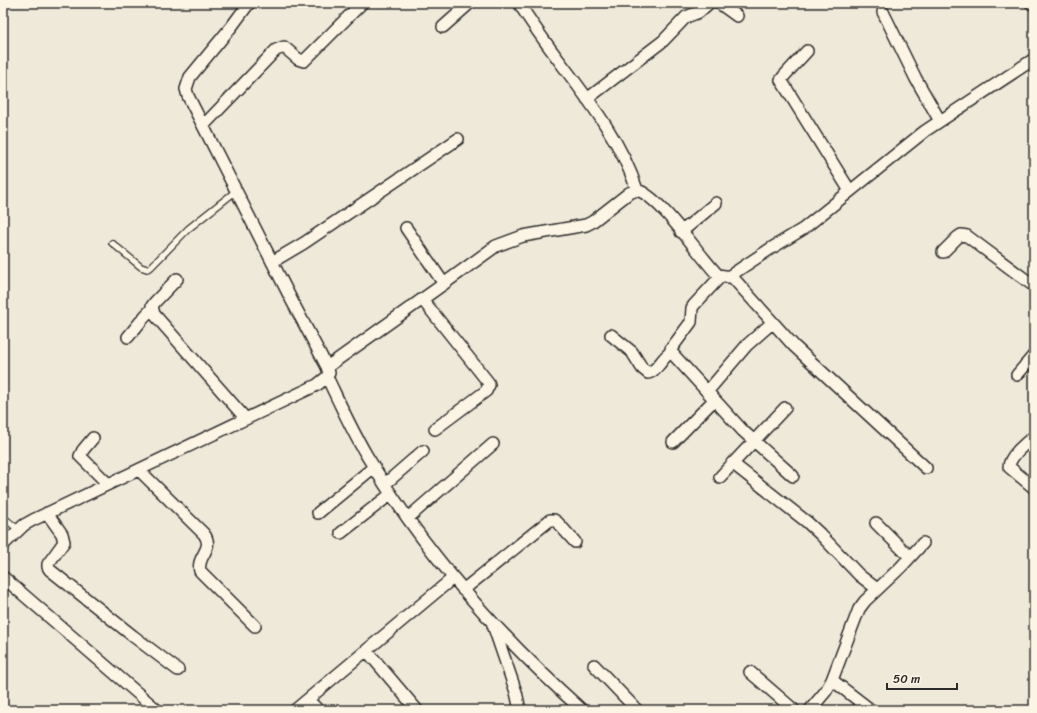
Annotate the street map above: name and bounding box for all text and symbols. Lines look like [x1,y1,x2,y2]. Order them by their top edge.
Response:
scale bar [887,665,957,691]
text: 50 m [893,668,920,690]

